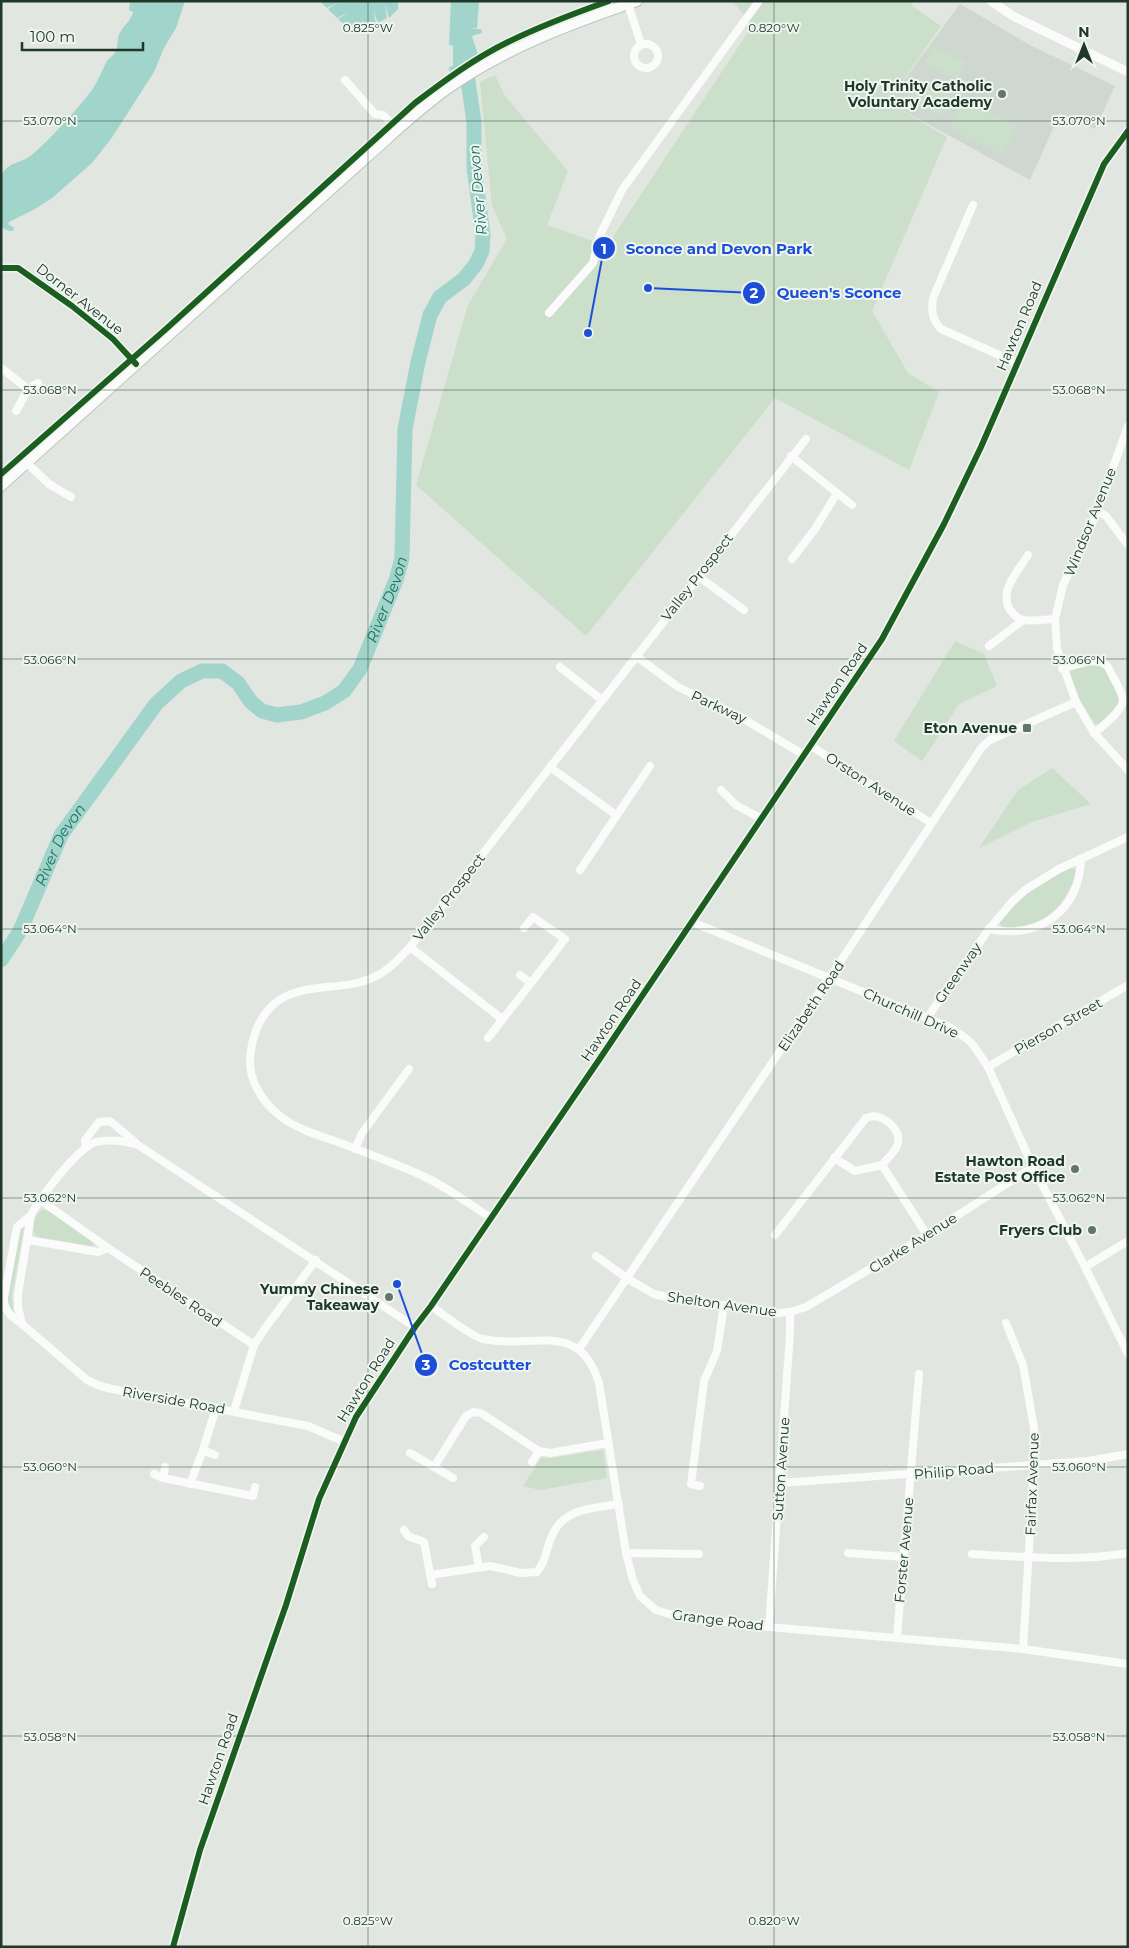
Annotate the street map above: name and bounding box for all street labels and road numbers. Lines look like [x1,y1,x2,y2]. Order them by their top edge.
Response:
street label: Dorner Avenue [33,259,127,339]
street label: Hawton Road [992,278,1046,374]
street label: Windsor Avenue [1060,465,1120,579]
street label: Valley Prospect [657,529,737,625]
street label: Hawton Road [803,639,871,729]
street label: Parkway [688,686,750,728]
street label: Orston Avenue [822,748,920,820]
street label: Valley Prospect [409,849,489,945]
street label: Greenway [931,939,986,1007]
street label: Elizabeth Road [774,957,848,1055]
street label: Hawton Road [577,975,645,1065]
street label: Churchill Drive [860,984,962,1042]
street label: Pierson Street [1011,993,1106,1059]
street label: Clarke Avenue [866,1209,960,1277]
street label: Peebles Road [136,1263,226,1331]
street label: Shelton Avenue [666,1287,778,1321]
street label: Hawton Road [333,1335,399,1425]
street label: Riverside Road [121,1382,227,1418]
street label: Sutton Avenue [768,1417,794,1521]
street label: Fairfax Avenue [1021,1432,1043,1536]
street label: Philip Road [913,1459,995,1483]
street label: Forster Avenue [890,1497,918,1603]
street label: Grange Road [671,1605,765,1635]
street label: Hawton Road [194,1711,242,1807]

